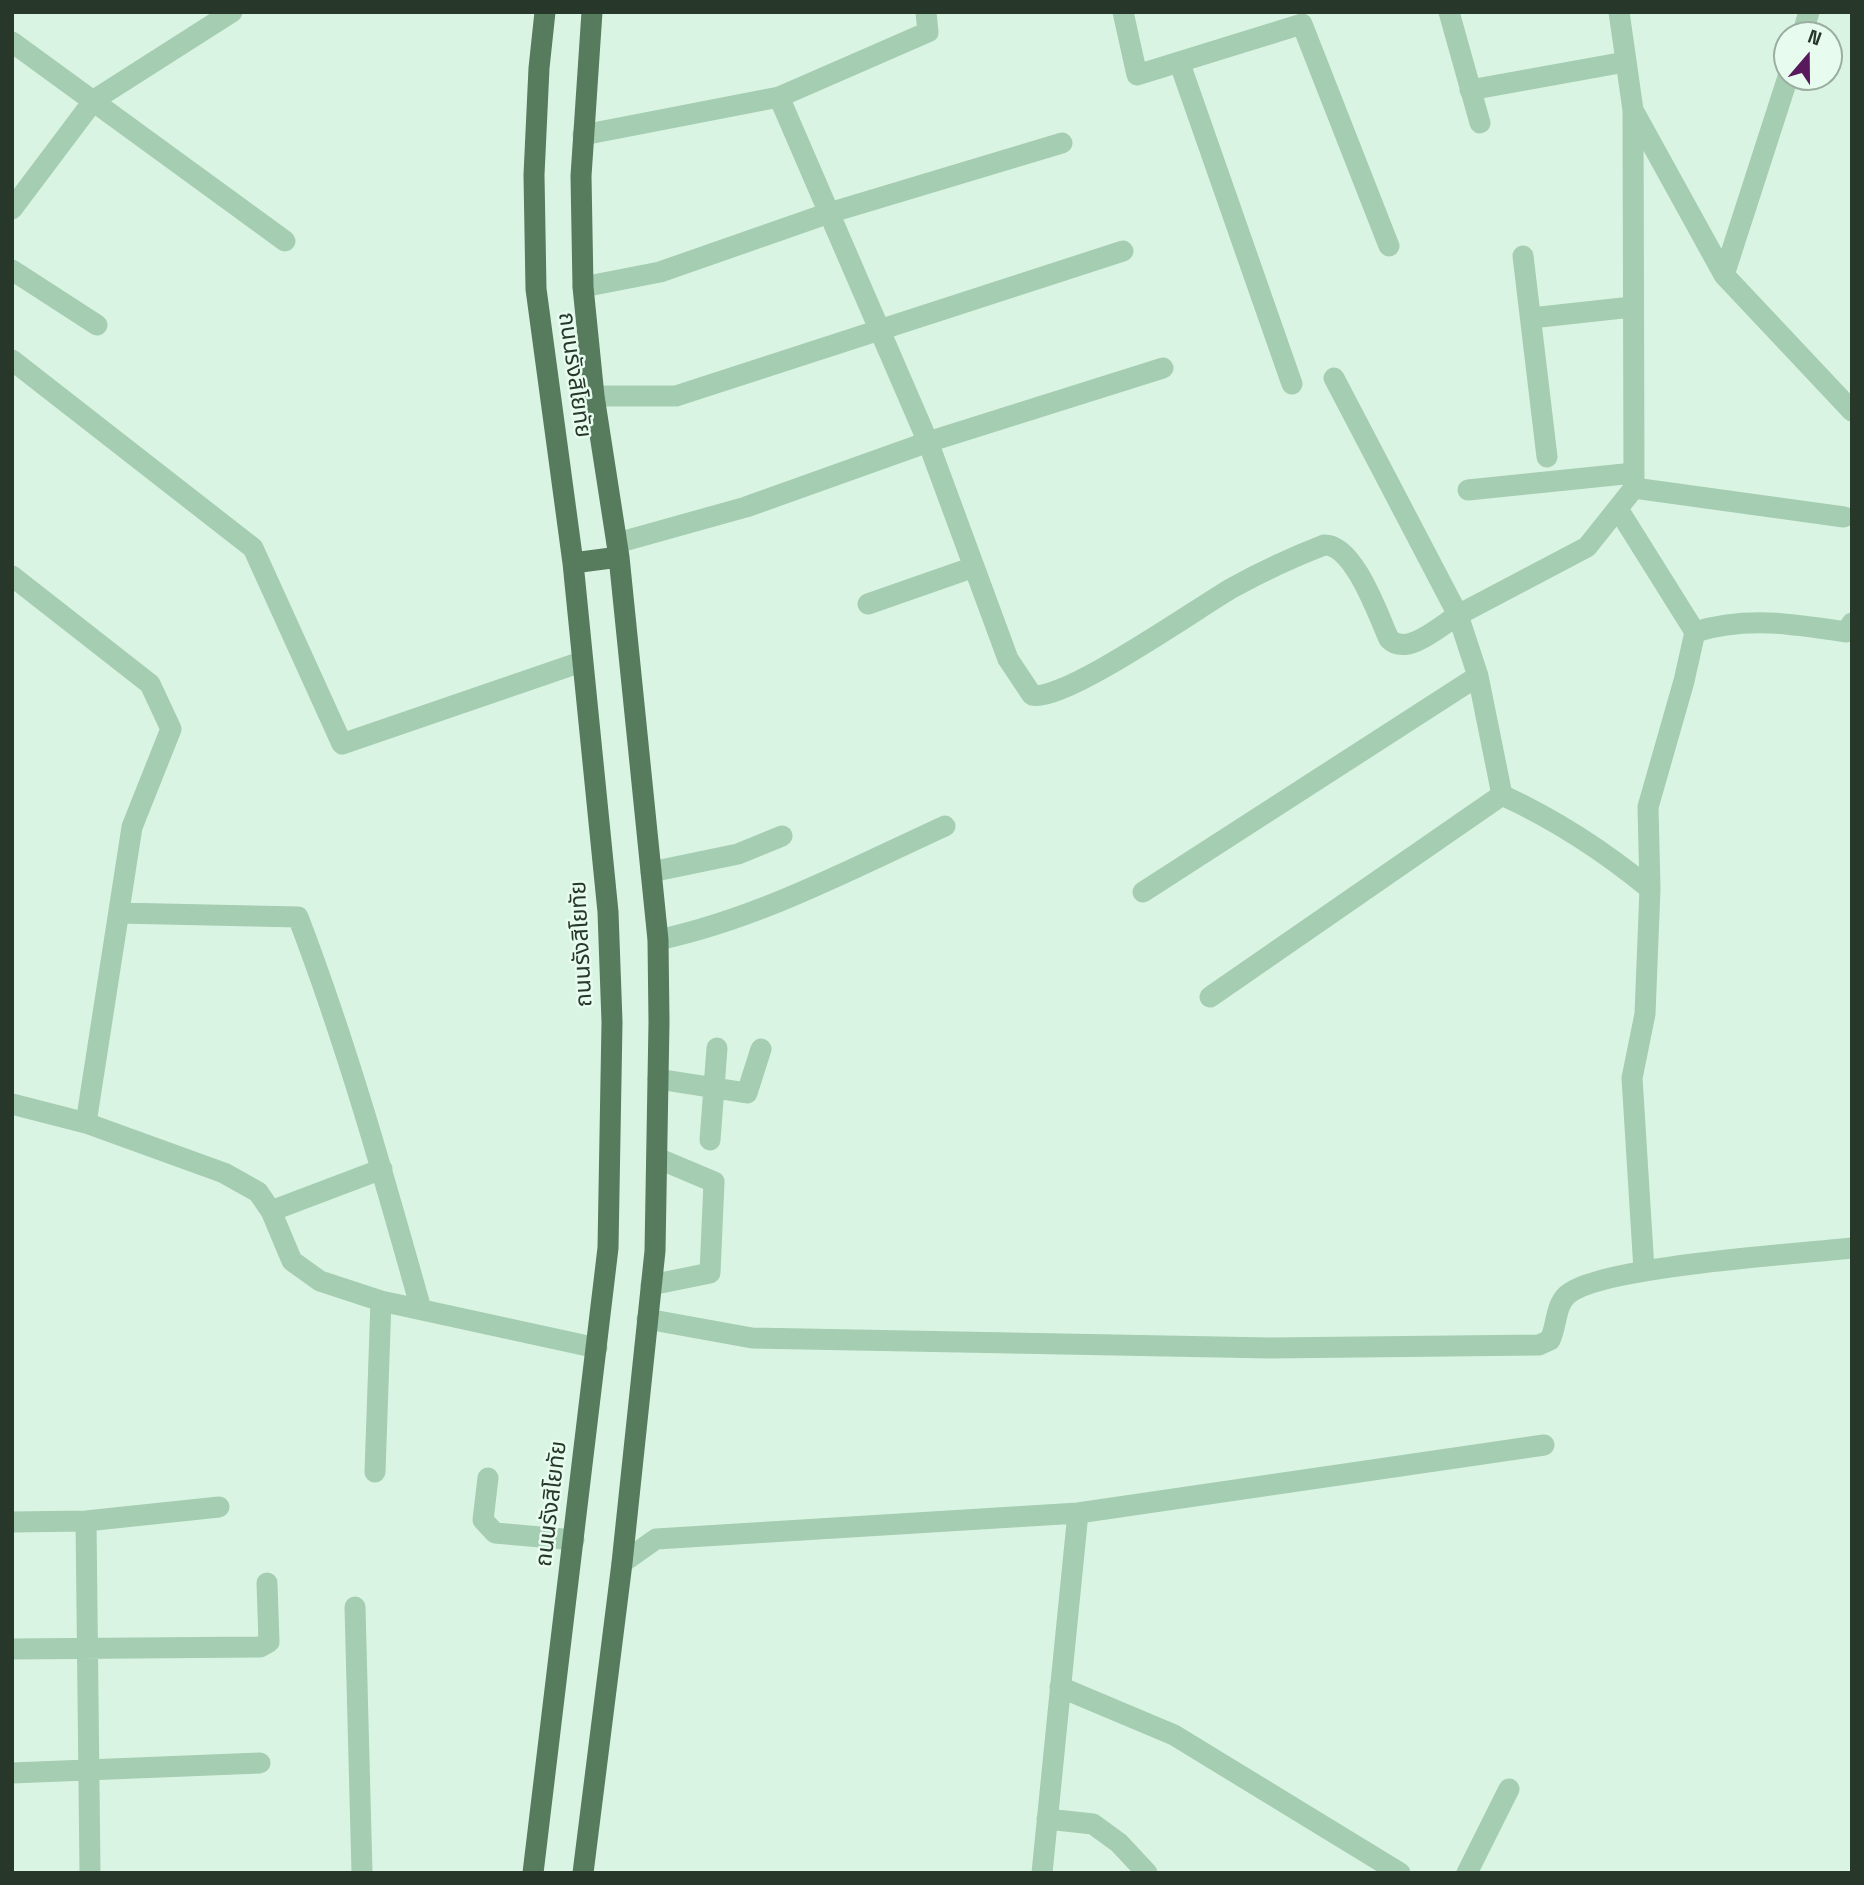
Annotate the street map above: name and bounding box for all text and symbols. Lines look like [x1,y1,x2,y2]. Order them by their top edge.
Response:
north arrow [1773,21,1843,91]
text: N [1804,24,1825,52]
street label: ถนนรังสิโยทัย [552,310,596,440]
street label: ถนนรังสิโยทัย [565,880,599,1008]
street label: ถนนรังสิโยทัย [531,1440,573,1568]

